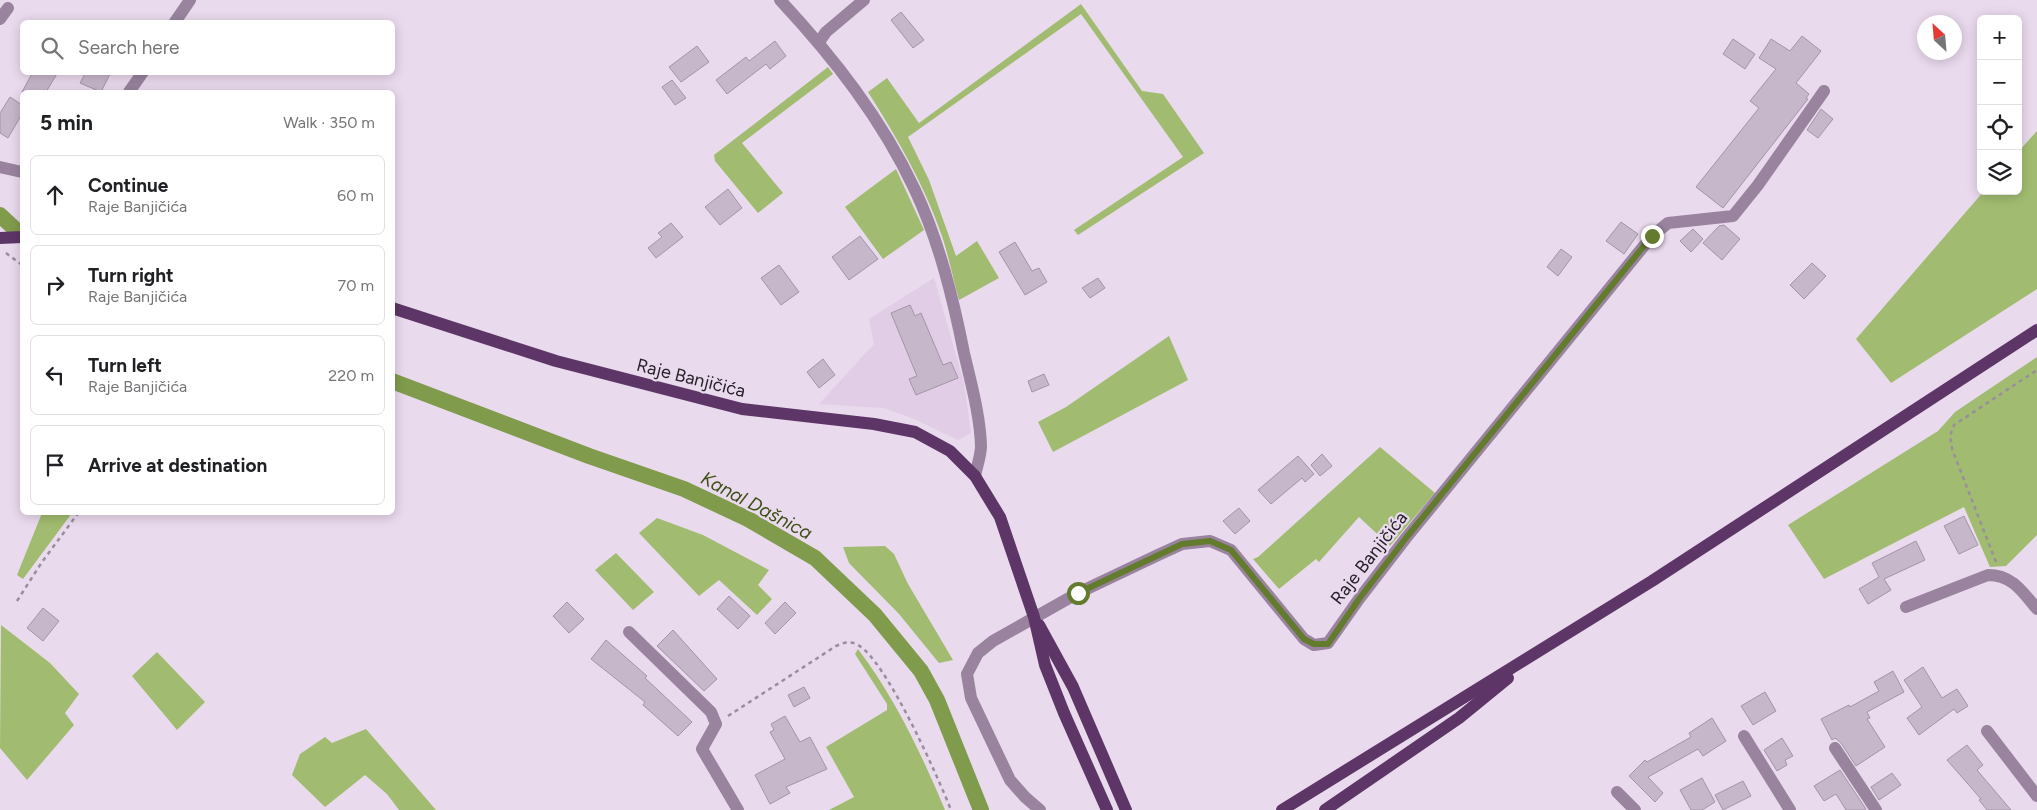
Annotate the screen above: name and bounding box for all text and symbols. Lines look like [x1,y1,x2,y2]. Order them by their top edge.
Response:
north arrow [1917,15,1962,60]
map controls [1977,15,2022,195]
button: + [1977,15,2022,60]
search box [20,20,395,75]
icon: search [38,34,66,62]
text: Search here [78,36,180,59]
button: − [1977,60,2022,105]
button: locate [1977,105,2022,150]
text: 5 min [40,110,93,135]
text: Walk · 350 m [283,113,375,132]
button: layers [1977,150,2022,195]
text: Continue [88,174,168,197]
icon: ahead [41,181,69,209]
text: 60 m [337,186,374,205]
text: Raje Banjičića [88,197,187,216]
route end [1641,225,1664,248]
text: Turn right [88,264,174,287]
icon: right [41,271,69,299]
text: 70 m [338,276,374,295]
text: Raje Banjičića [88,287,187,306]
text: Turn left [88,354,162,377]
street label: Raje Banjičića [634,354,748,402]
icon: left [41,361,69,389]
text: 220 m [328,366,374,385]
text: Raje Banjičića [88,377,187,396]
icon: arrive [41,451,69,479]
text: Arrive at destination [88,454,267,477]
water label: Kanal Dašnica [697,466,816,544]
street label: Raje Banjičića [1326,507,1412,609]
route start [1067,582,1090,605]

